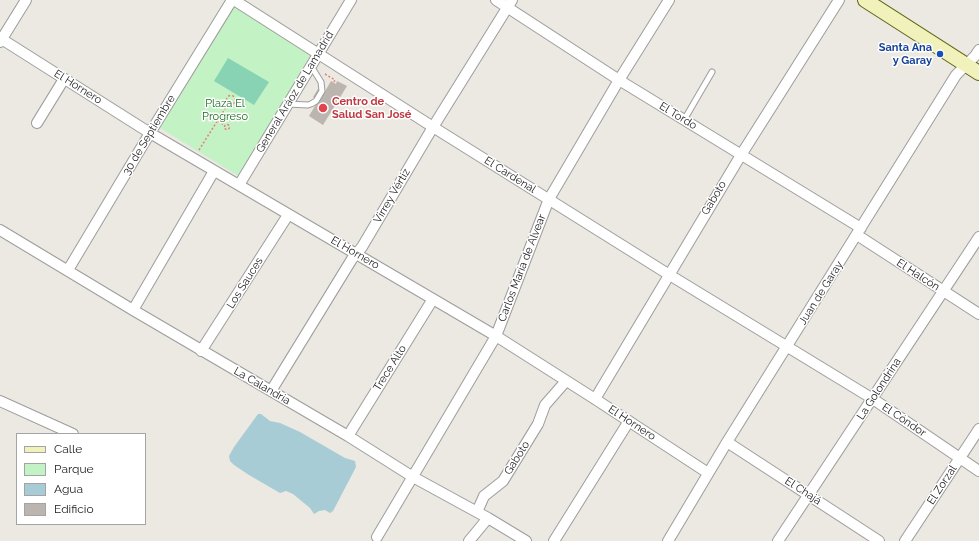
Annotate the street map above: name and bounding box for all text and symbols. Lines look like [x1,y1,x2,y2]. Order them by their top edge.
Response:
street label: General Aráoz de Lamadrid [253,29,337,155]
place label: Santa Ana y Garay [879,41,932,67]
marker: Santa Ana y Garay [935,49,945,59]
street label: El Hornero [52,67,104,107]
street label: 30 de Septiembre [120,93,178,177]
place label: Centro de Salud San José [332,95,411,121]
park label: Plaza El Progreso [202,97,248,123]
street label: El Tordo [657,100,699,132]
marker: Centro de Salud San José [317,102,329,114]
street label: El Cardenal [482,154,538,196]
street label: Virrey Vértiz [371,166,413,226]
street label: Gaboto [699,179,729,217]
street label: Carlos María de Alvear [495,212,549,324]
street label: El Hornero [328,234,382,272]
street label: Los Sauces [224,255,266,311]
street label: El Halcón [894,256,942,294]
street label: Juan de Garay [796,259,846,327]
street label: Trece Alto [371,343,409,393]
street label: La Golondrina [854,356,904,422]
street label: La Calandria [231,364,293,408]
street label: El Cóndor [879,400,929,440]
street label: El Hornero [606,403,658,443]
legend [16,433,146,525]
street label: Gaboto [502,439,532,477]
text: Calle [54,442,82,456]
text: Parque [54,462,94,476]
street label: El Zorzal [924,463,960,507]
street label: El Chajá [782,474,824,508]
text: Agua [54,482,83,496]
text: Edificio [54,502,94,516]

